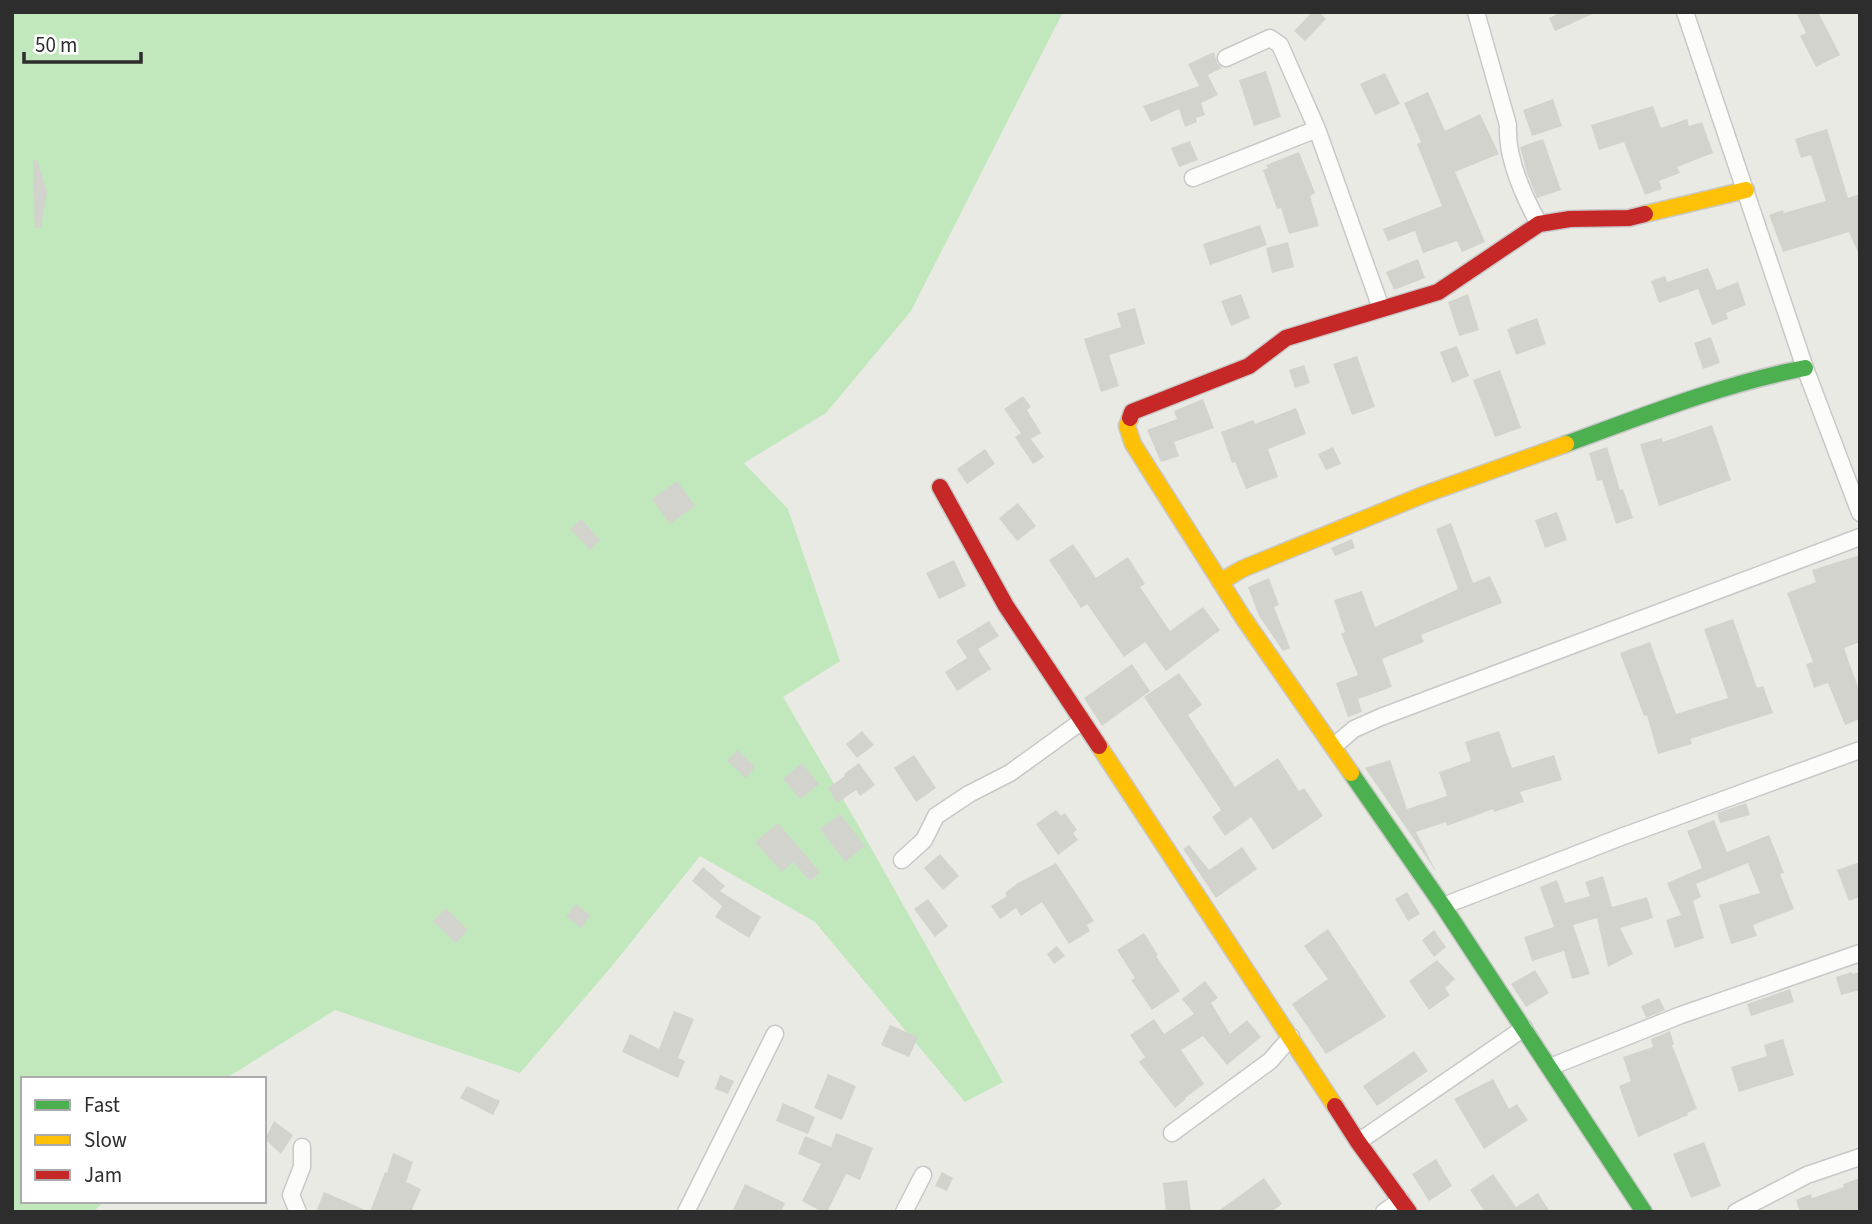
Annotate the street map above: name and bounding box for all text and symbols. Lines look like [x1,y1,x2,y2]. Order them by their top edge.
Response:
scale bar [24,21,142,65]
text: 50 m [35,30,77,60]
legend [21,1077,266,1203]
text: Fast [84,1090,120,1120]
text: Slow [84,1125,127,1155]
text: Jam [84,1160,122,1190]

